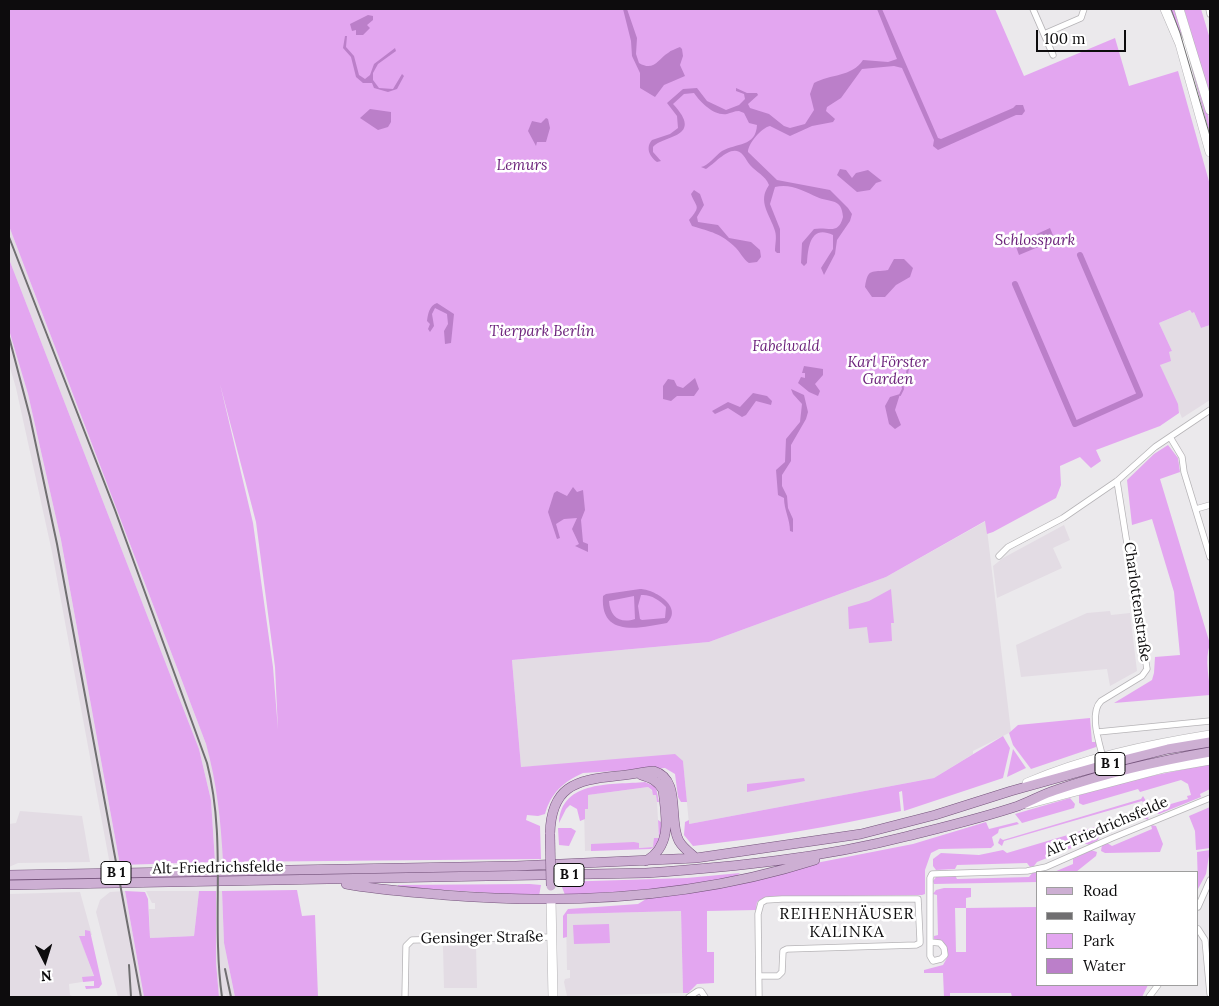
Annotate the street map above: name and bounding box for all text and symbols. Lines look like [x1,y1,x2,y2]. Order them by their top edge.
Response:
scale bar [1039,20,1129,52]
text: 100 m [1044,29,1085,48]
park label: Lemurs [496,157,548,175]
park label: Schlosspark [995,232,1075,250]
park label: Tierpark Berlin [489,323,595,341]
park label: Fabelwald [752,338,820,356]
park label: Karl Förster Garden [847,354,929,389]
street label: Charlottenstraße [1120,541,1154,663]
road number: B 1 [1095,752,1125,776]
street label: Alt-Friedrichsfelde [1043,793,1171,861]
street label: Alt-Friedrichsfelde [152,858,284,878]
road number: B 1 [101,861,131,884]
road number: B 1 [554,864,584,886]
legend [1036,871,1199,986]
text: Road [1083,881,1118,900]
district label: REIHENHÄUSER KALINKA [778,904,916,942]
text: Railway [1083,906,1136,925]
street label: Gensinger Straße [421,928,543,948]
text: Park [1083,931,1114,950]
north arrow [20,936,70,986]
text: Water [1083,956,1125,975]
text: N [40,967,52,985]

